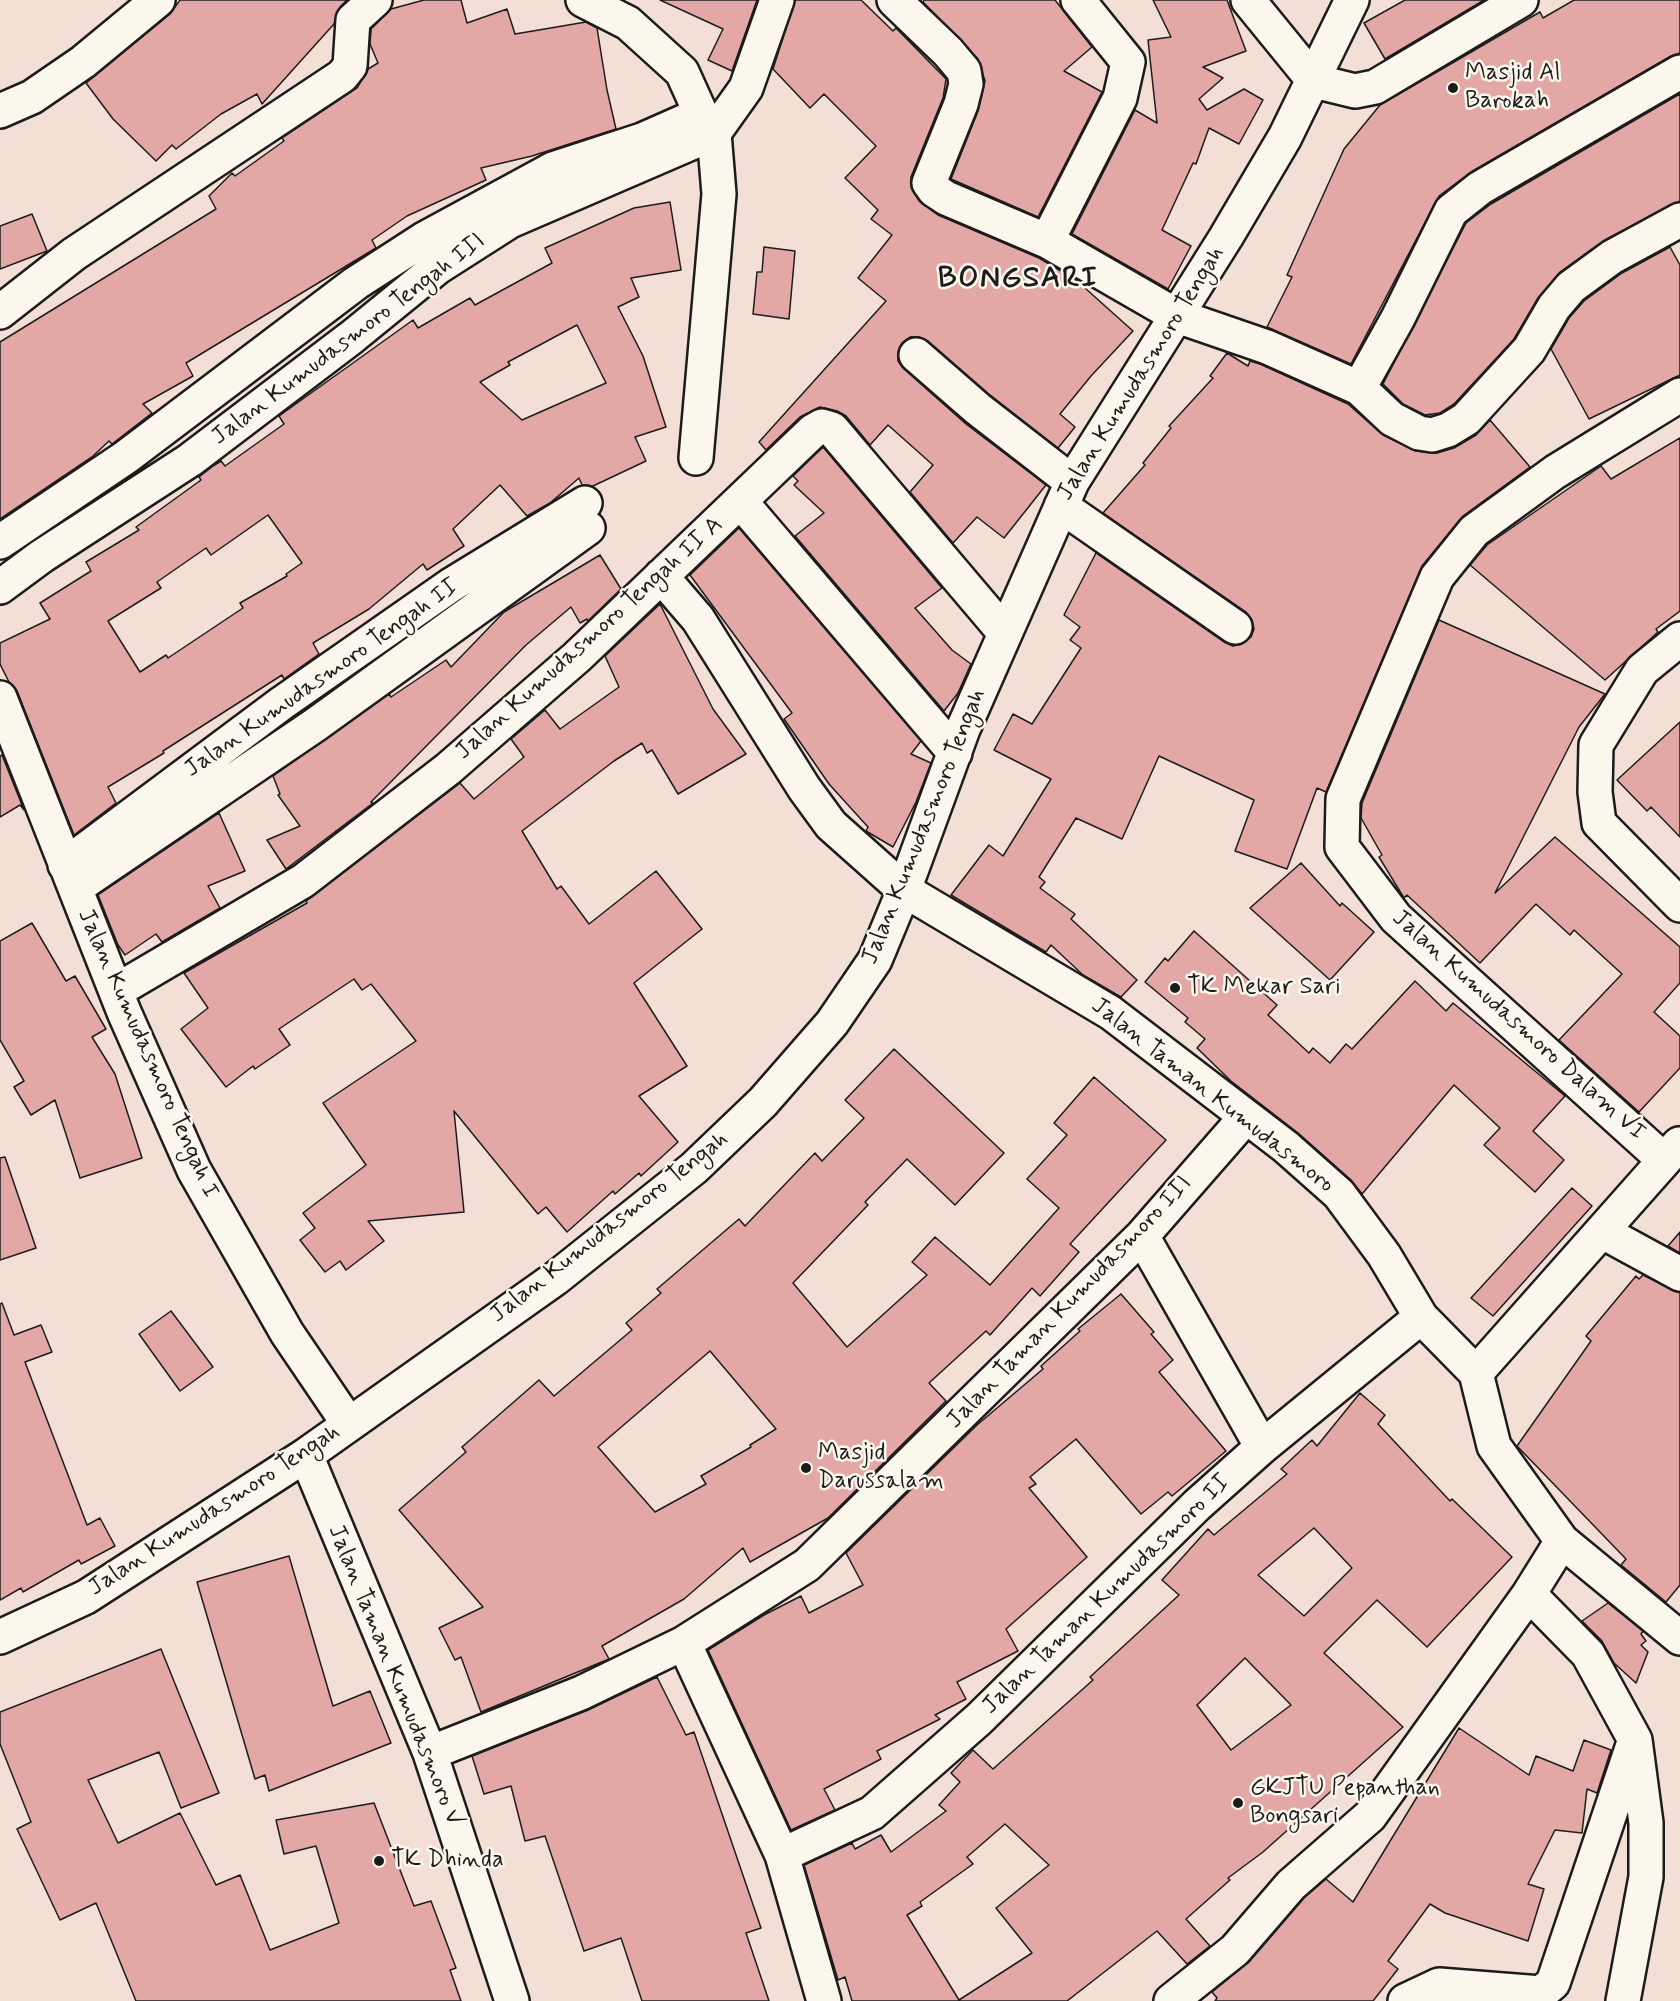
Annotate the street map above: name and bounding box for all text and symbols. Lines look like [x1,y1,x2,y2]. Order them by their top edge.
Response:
place label: Masjid Al Barokah [1465,60,1561,116]
marker: Masjid Al Barokah [1446,81,1460,95]
street label: Jalan Kumudasmoro Tengah III [207,228,491,452]
street label: Jalan Kumudasmoro Tengah [1052,241,1232,507]
district label: BONGSARI [941,262,1095,298]
street label: Jalan Kumudasmoro Tengah II A [450,511,730,767]
street label: Jalan Kumudasmoro Tengah II [180,573,464,785]
street label: Jalan Kumudasmoro Tengah [856,685,994,969]
street label: Jalan Kumudasmoro Dalam VI [1385,904,1651,1148]
street label: Jalan Kumudasmoro Tengah I [70,905,224,1203]
place label: TK Mekar Sari [1187,974,1341,1002]
marker: TK Mekar Sari [1168,981,1182,995]
street label: Jalan Taman Kumudasmoro [1085,992,1339,1200]
street label: Jalan Kumudasmoro Tengah [485,1126,735,1330]
street label: Jalan Taman Kumudasmoro III [941,1170,1199,1436]
street label: Jalan Kumudasmoro Tengah [84,1419,346,1603]
place label: Masjid Darussalam [818,1440,944,1496]
marker: Masjid Darussalam [799,1461,813,1475]
street label: Jalan Taman Kumudasmoro II [977,1469,1237,1721]
street label: Jalan Taman Kumudasmoro V [320,1521,468,1831]
place label: GKJTU Pepanthan Bongsari [1250,1775,1440,1831]
marker: GKJTU Pepanthan Bongsari [1231,1796,1245,1810]
place label: TK Dhinda [391,1847,504,1875]
marker: TK Dhinda [372,1854,386,1868]

